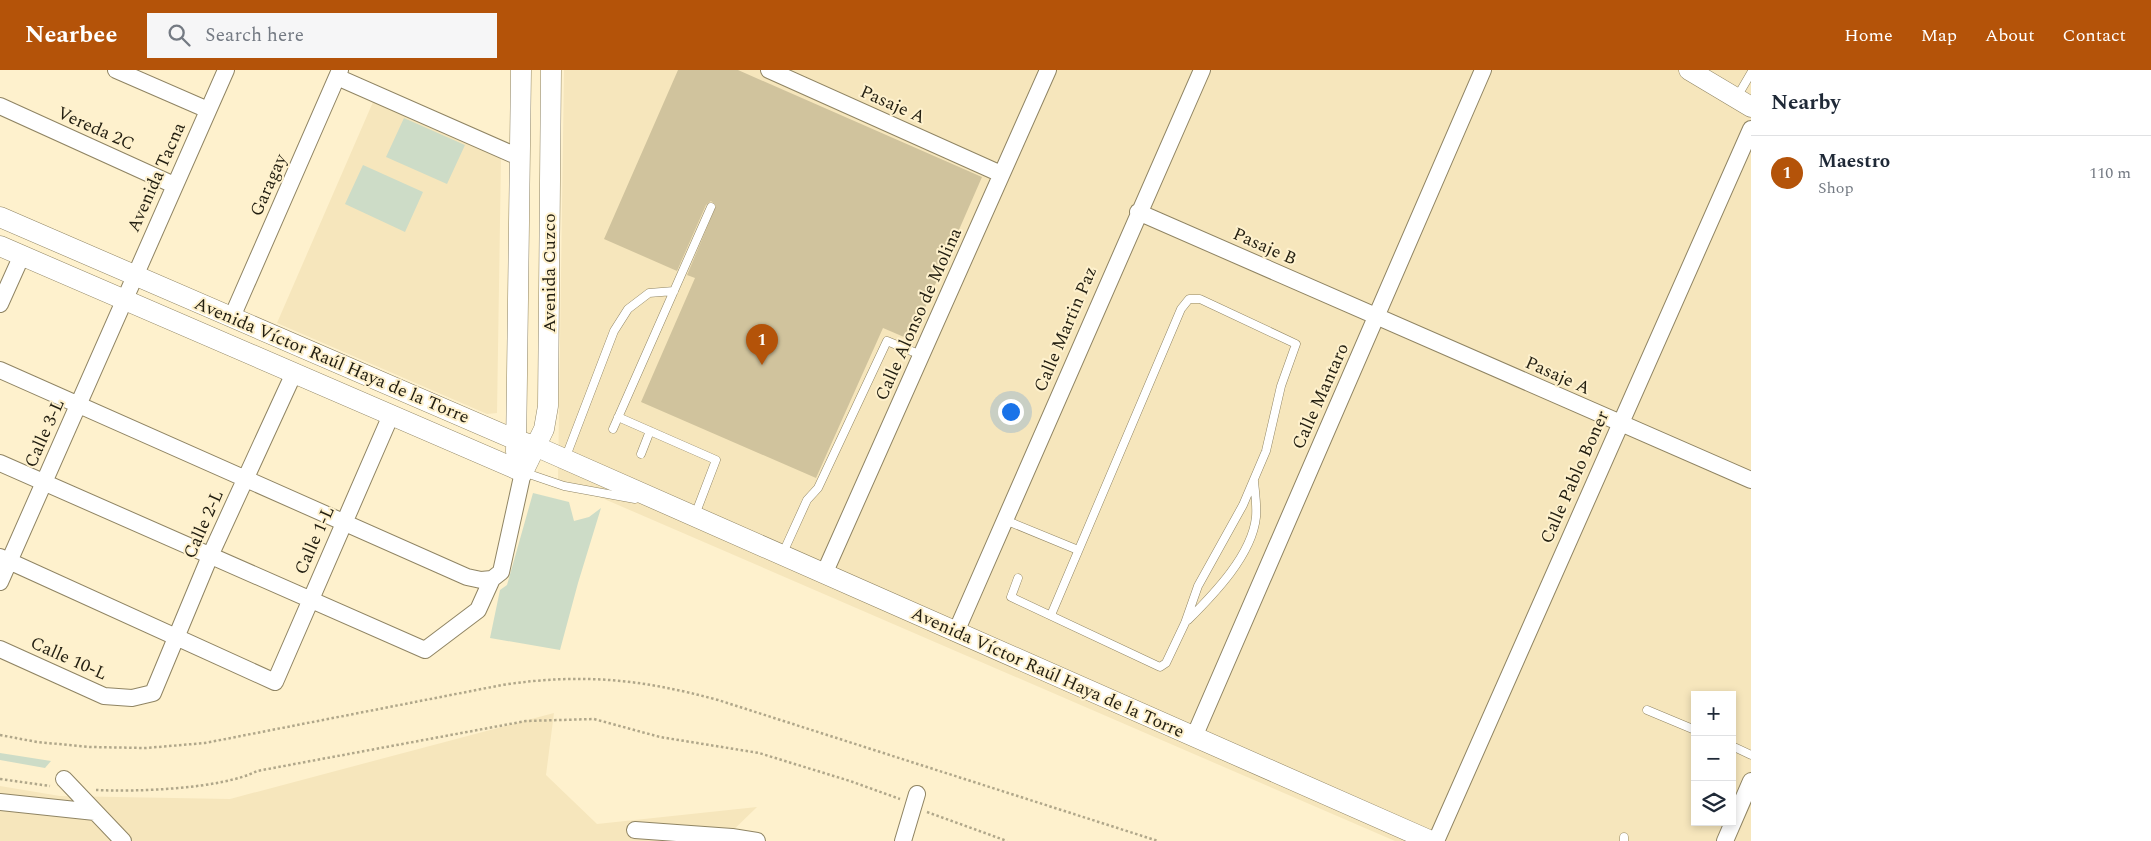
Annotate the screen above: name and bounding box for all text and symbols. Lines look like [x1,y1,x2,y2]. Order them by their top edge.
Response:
search box [147,13,497,58]
text: Nearbee [25,17,117,53]
icon: search [165,21,193,49]
text: Search here [205,21,304,50]
text: Home [1844,22,1893,49]
text: Map [1921,22,1957,49]
text: About [1985,22,2035,49]
text: Contact [2063,22,2126,49]
street label: Pasaje A [856,78,930,131]
text: Nearby [1771,87,1841,119]
street label: Vereda 2C [53,99,139,158]
street label: Avenida Tacna [120,118,193,236]
text: Maestro [1818,147,1890,176]
street label: Garagay [243,148,295,221]
text: 1 [1783,161,1791,185]
text: 110 m [2089,161,2131,185]
text: Shop [1818,176,1854,200]
street label: Avenida Cuzco [536,213,563,333]
street label: Pasaje B [1229,220,1301,272]
street label: Calle Alonso de Molina [868,223,969,405]
street label: Calle Martin Paz [1027,262,1104,396]
street label: Avenida Víctor Raúl Haya de la Torre [190,290,474,431]
pin: 1 [746,324,778,365]
street label: Calle Mantaro [1285,339,1356,454]
street label: Pasaje A [1521,349,1595,402]
street label: Calle 3-L [17,395,72,472]
your location [998,399,1024,425]
street label: Calle Pablo Boner [1533,406,1616,548]
street label: Calle 2-L [176,486,231,563]
street label: Calle 1-L [287,502,342,579]
street label: Avenida Víctor Raúl Haya de la Torre [907,600,1189,745]
street label: Calle 10-L [26,630,112,687]
map controls [1691,691,1736,826]
button: + [1691,691,1736,736]
button: − [1691,736,1736,781]
button: layers [1691,781,1736,826]

